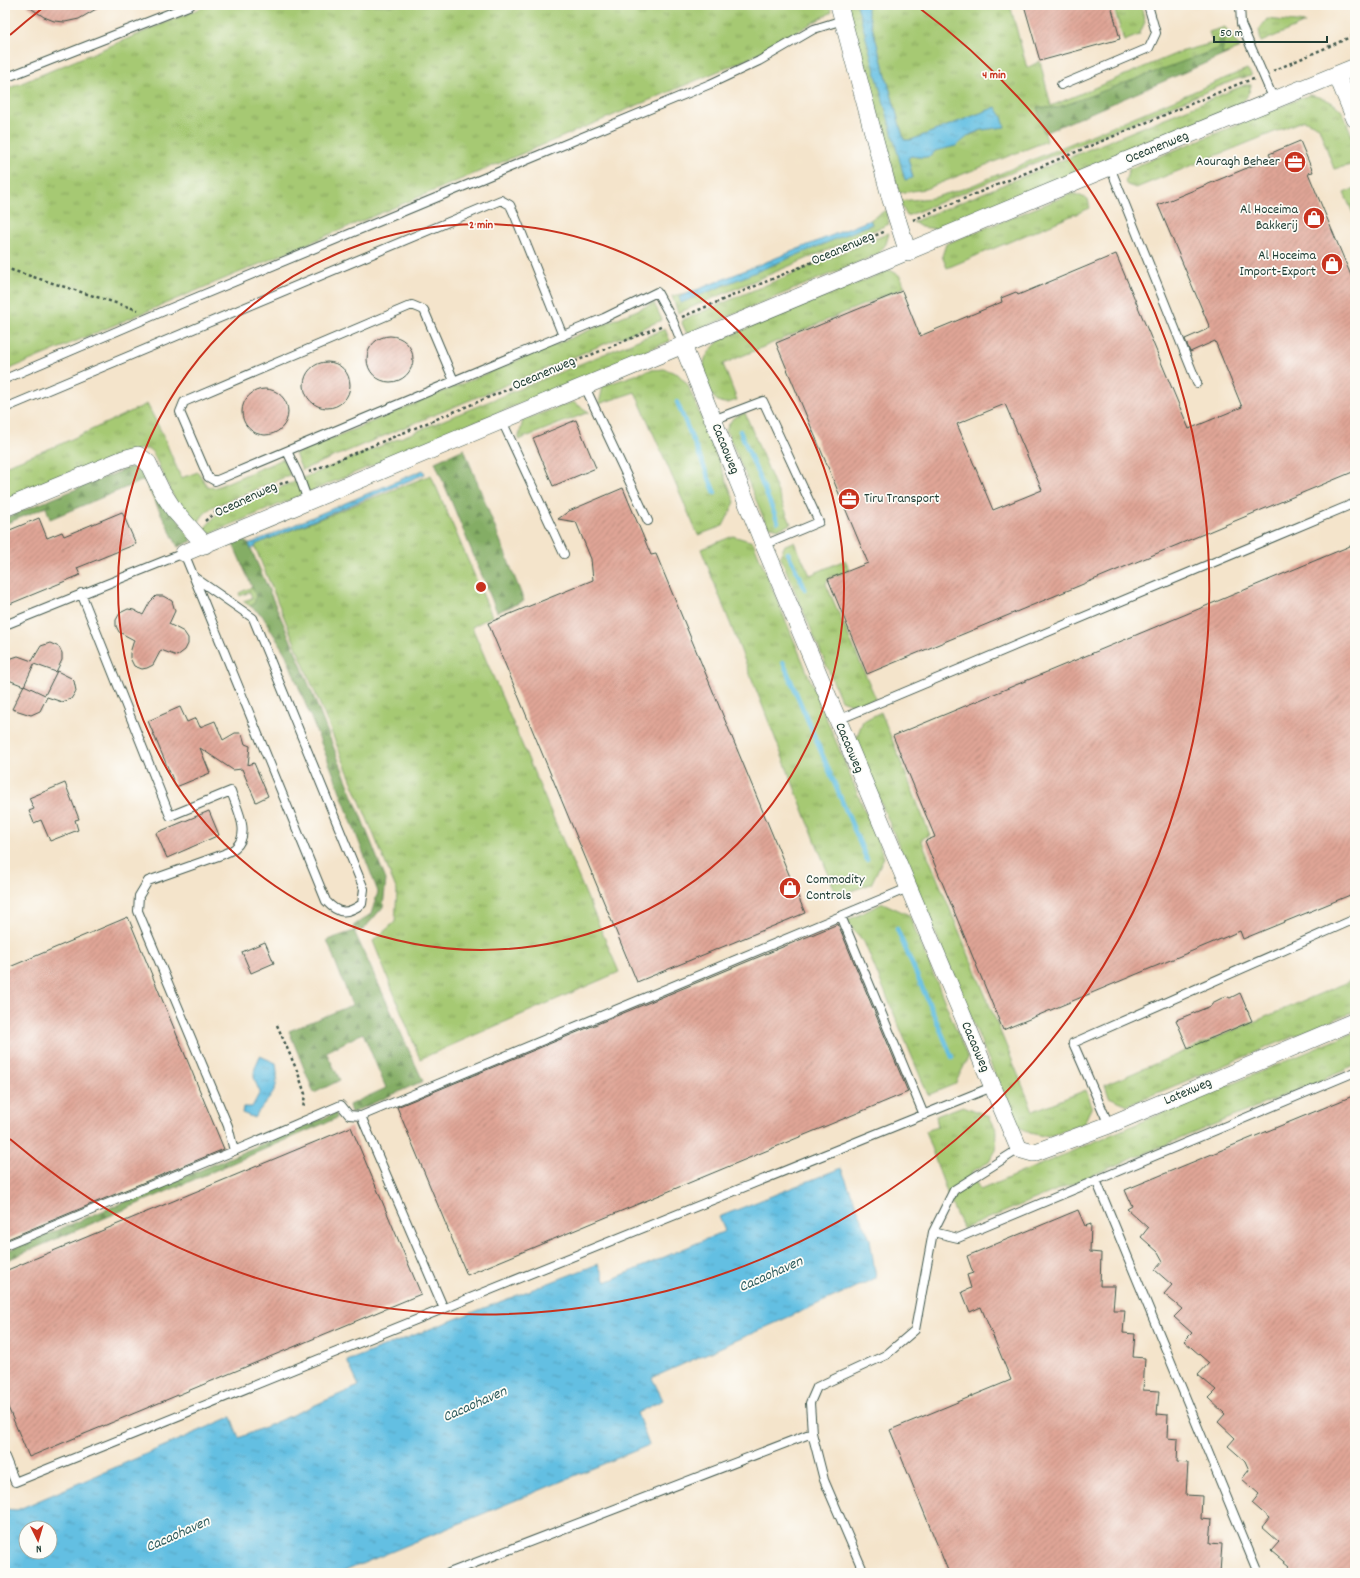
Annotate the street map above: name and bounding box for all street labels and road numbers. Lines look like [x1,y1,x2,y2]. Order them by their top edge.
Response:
street label: Oceanenweg [1122,126,1192,170]
street label: Oceanenweg [808,227,878,271]
street label: Oceanenweg [509,352,579,396]
street label: Cacaoweg [706,421,744,477]
street label: Oceanenweg [212,477,280,523]
street label: Cacaoweg [829,720,869,776]
street label: Cacaoweg [955,1019,995,1075]
street label: Latexweg [1161,1073,1215,1111]

